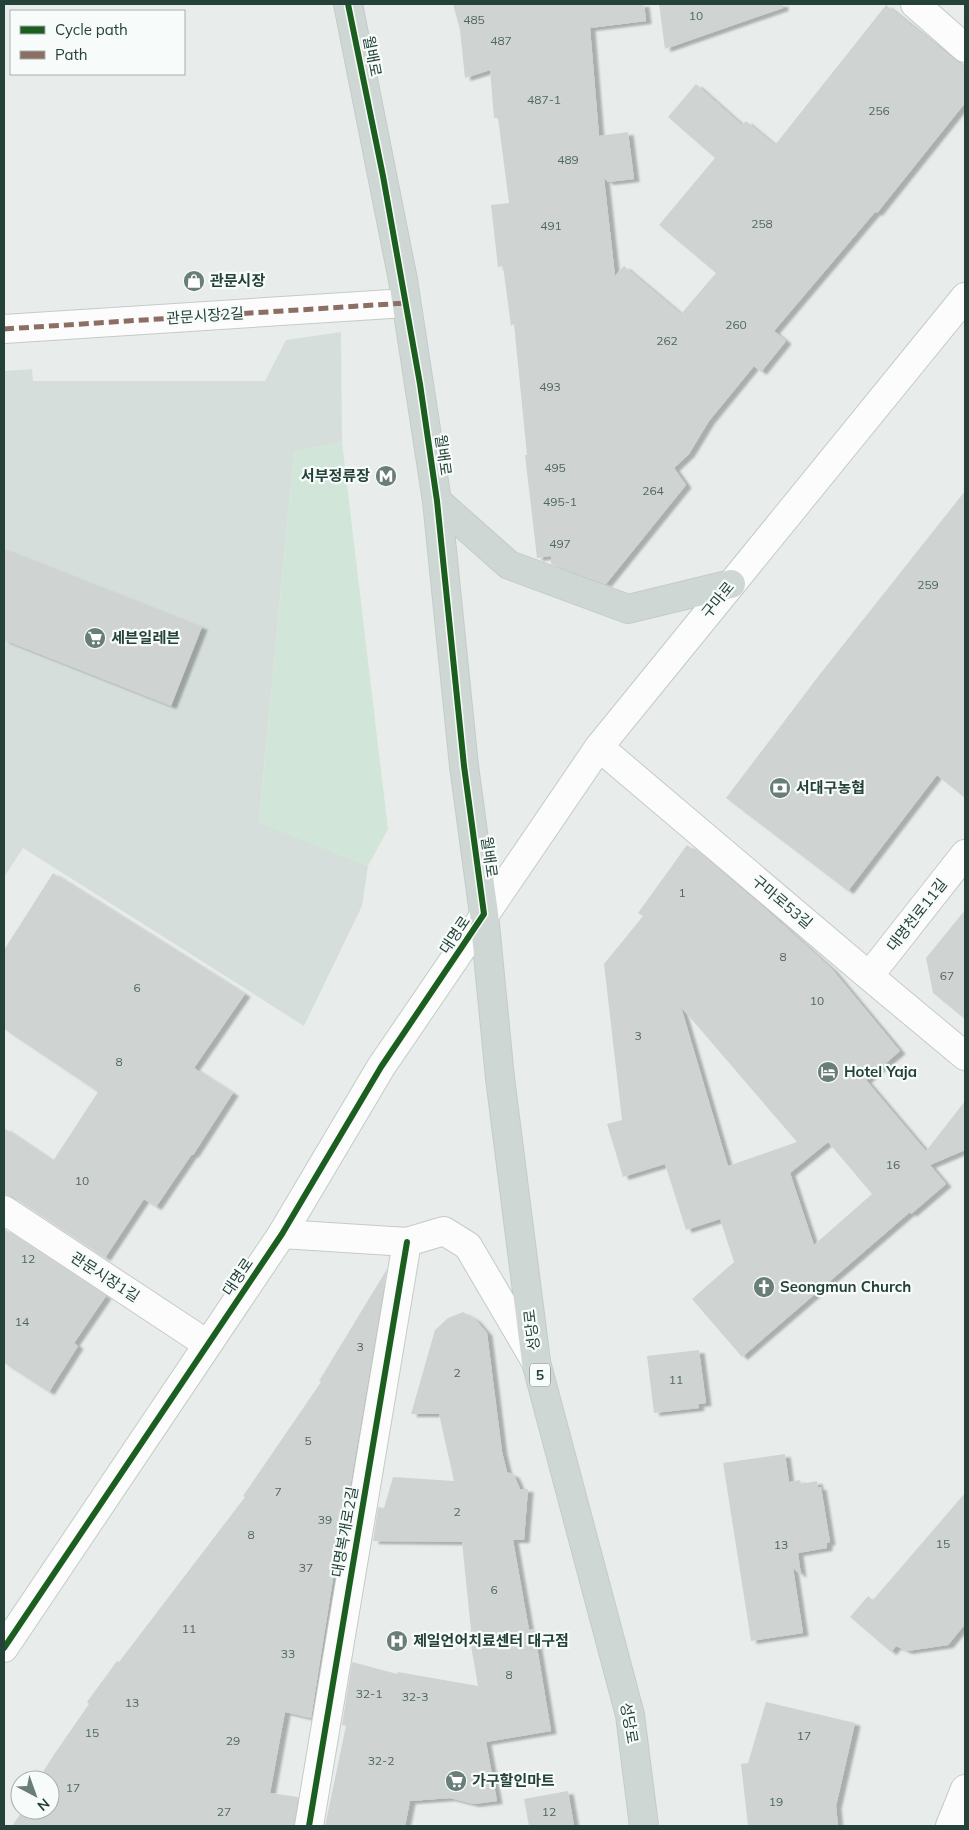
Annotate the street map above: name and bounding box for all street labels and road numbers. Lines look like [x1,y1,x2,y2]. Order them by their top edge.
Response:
street label: 월배로 [359,34,386,78]
street label: 관문시장2길 [165,303,245,328]
street label: 월배로 [431,433,456,477]
street label: 구마로 [697,578,738,622]
street label: 월배로 [477,835,502,879]
street label: 구마로53길 [748,871,816,932]
street label: 대명천로11길 [882,875,951,955]
street label: 대명로 [435,912,474,957]
street label: 관문시장1길 [67,1247,143,1306]
street label: 대명로 [218,1254,257,1299]
street label: 성당로 [520,1308,543,1352]
road number: 5 [530,1364,550,1386]
street label: 대명복개로2길 [327,1485,362,1579]
street label: 성당로 [617,1701,642,1745]

